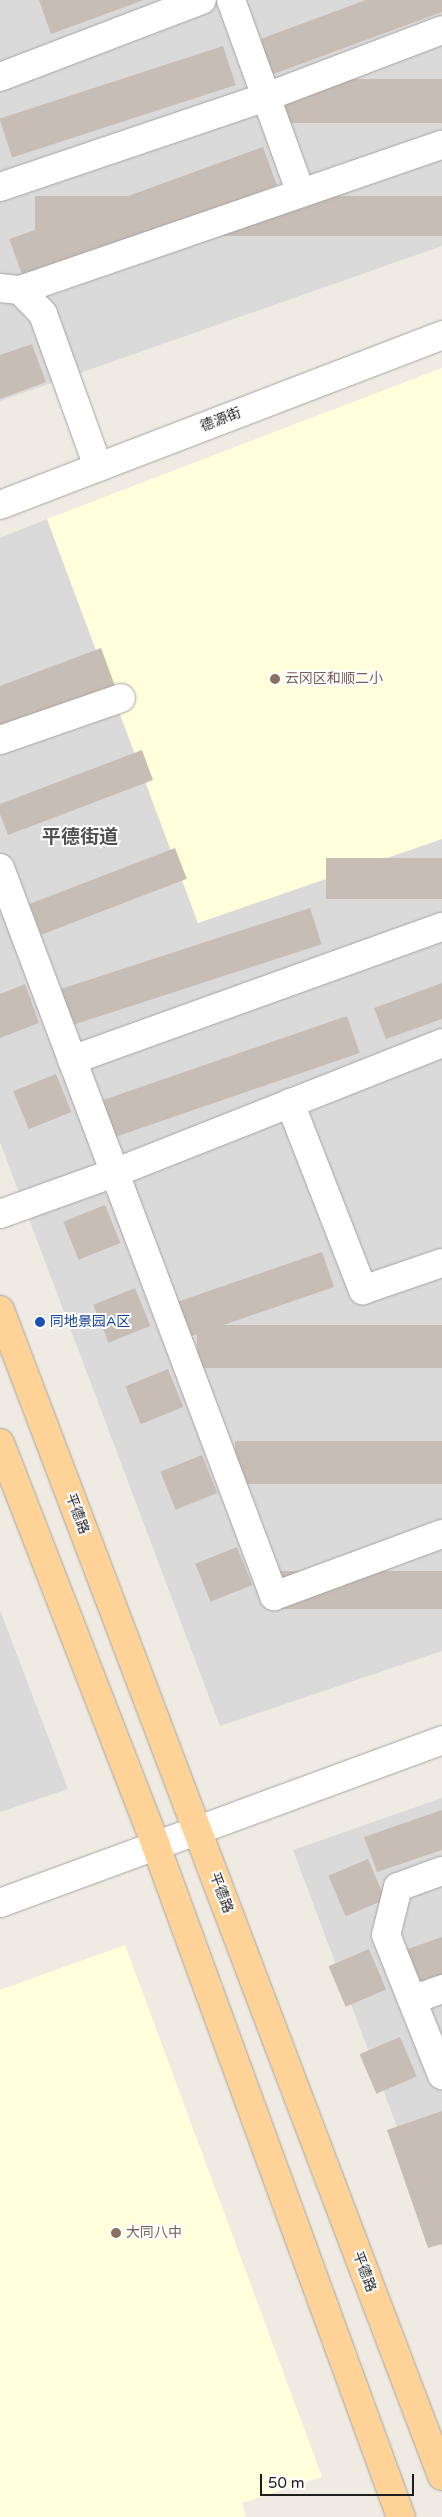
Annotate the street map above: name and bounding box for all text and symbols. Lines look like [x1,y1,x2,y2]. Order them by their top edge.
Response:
street label: 德源街 [198,405,244,435]
place label: 云冈区和顺二小 [285,671,383,687]
marker: 云冈区和顺二小 [269,673,281,685]
district label: 平德街道 [42,827,118,849]
place label: 同地景园A区 [50,1314,130,1330]
marker: 同地景园A区 [34,1316,46,1328]
street label: 平德路 [62,1491,92,1537]
street label: 平德路 [206,1870,236,1916]
place label: 大同八中 [126,2225,182,2241]
marker: 大同八中 [110,2227,122,2239]
street label: 平德路 [349,2249,379,2295]
scale bar [262,2464,416,2496]
text: 50 m [268,2474,305,2492]

